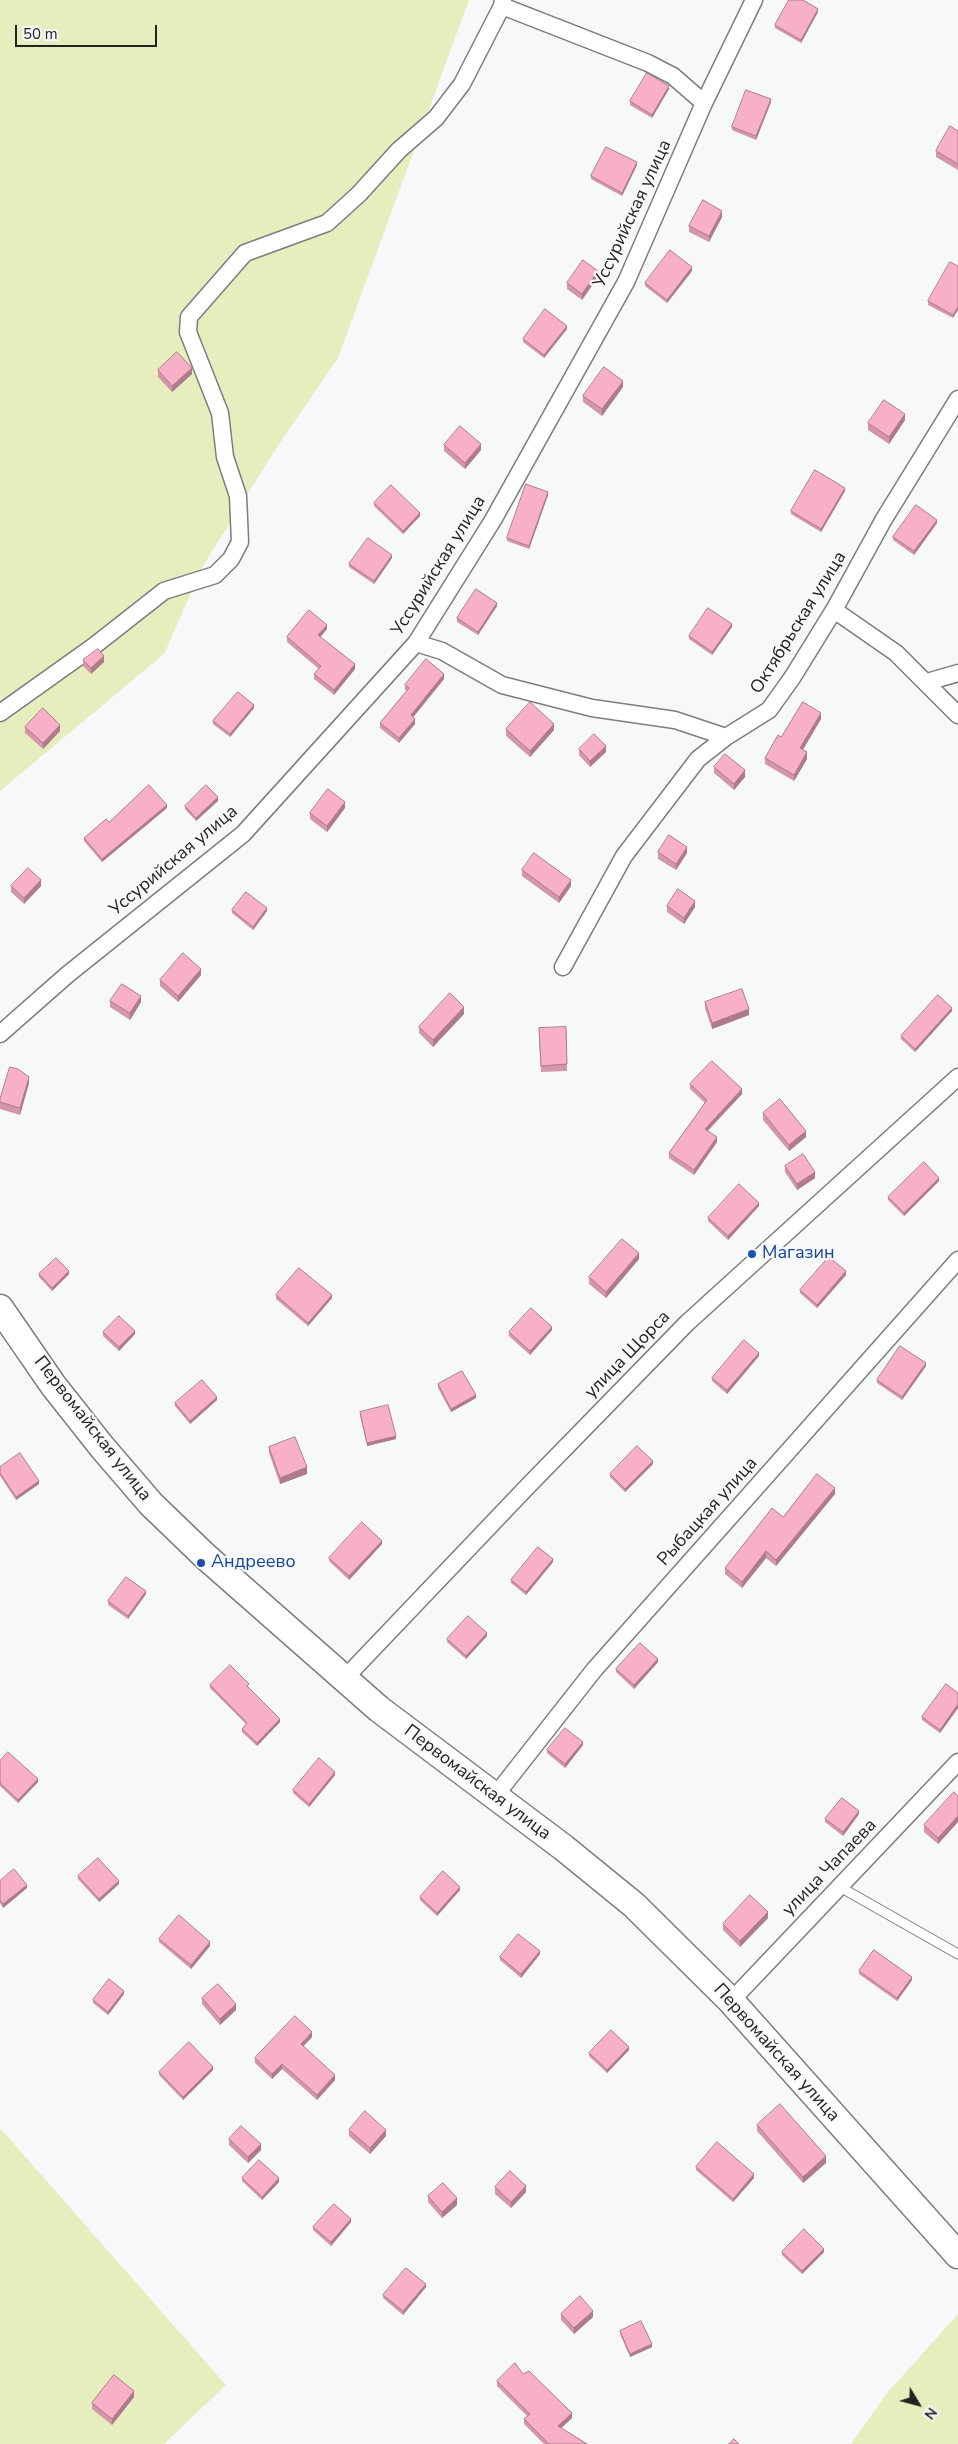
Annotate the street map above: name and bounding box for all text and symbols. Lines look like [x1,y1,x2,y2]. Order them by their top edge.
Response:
scale bar [18,15,160,47]
text: 50 m [23,24,58,44]
street label: Уссурийская улица [589,137,677,291]
street label: Уссурийская улица [387,492,491,640]
street label: Октябрьская улица [746,548,852,698]
street label: Уссурийская улица [105,801,243,921]
place label: Магазин [762,1243,835,1265]
marker: Магазин [746,1248,758,1260]
street label: улица Щорса [581,1307,675,1403]
street label: Первомайская улица [29,1352,155,1506]
street label: Рыбацкая улица [654,1453,762,1571]
place label: Андреево [211,1552,296,1574]
marker: Андреево [195,1557,207,1569]
street label: Первомайская улица [399,1721,555,1845]
street label: улица Чапаева [778,1815,882,1921]
street label: Первомайская улица [708,1979,844,2127]
north arrow [893,2379,943,2429]
text: N [920,2403,941,2423]

